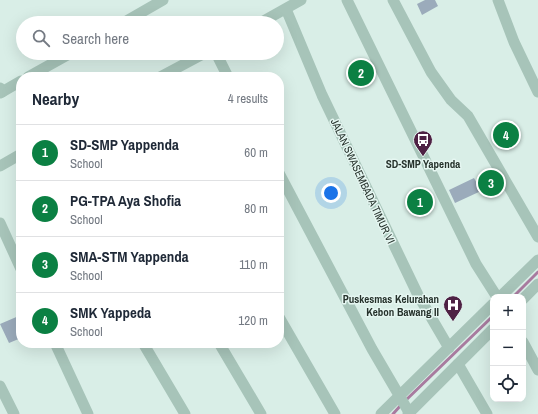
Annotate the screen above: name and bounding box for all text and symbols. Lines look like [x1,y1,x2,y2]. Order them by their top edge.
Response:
search box [16,16,284,60]
icon: search [30,27,52,49]
text: Search here [62,28,129,49]
pin: 2 [348,58,374,88]
text: Nearby [32,87,79,110]
text: 4 results [228,90,268,107]
street label: JALAN SWASEMBADA TIMUR VI [328,116,398,246]
pin: 4 [493,120,519,150]
bus stop icon: SD-SMP Yapenda [412,129,434,157]
text: SD-SMP Yappenda [70,134,179,155]
text: 1 [42,144,48,161]
text: 60 m [244,144,268,161]
text: School [70,155,103,172]
place label: SD-SMP Yapenda [386,157,460,171]
pin: 3 [478,168,504,198]
your location [321,183,341,203]
pin: 1 [407,187,433,217]
text: PG-TPA Aya Shofia [70,190,181,211]
text: 2 [42,200,48,217]
text: 80 m [244,200,268,217]
text: School [70,211,103,228]
text: SMA-STM Yappenda [70,246,189,267]
text: 3 [42,256,48,273]
text: 110 m [239,256,268,273]
text: School [70,267,103,284]
place label: Puskesmas Kelurahan Kebon Bawang II [343,292,439,319]
hospital icon: Puskesmas Kelurahan Kebon Bawang II [442,294,464,322]
map controls [490,294,526,402]
button: + [490,294,526,330]
text: SMK Yappeda [70,302,151,323]
text: 4 [42,312,48,329]
text: 120 m [238,312,268,329]
text: School [70,323,103,340]
button: − [490,330,526,366]
button: locate [490,366,526,402]

